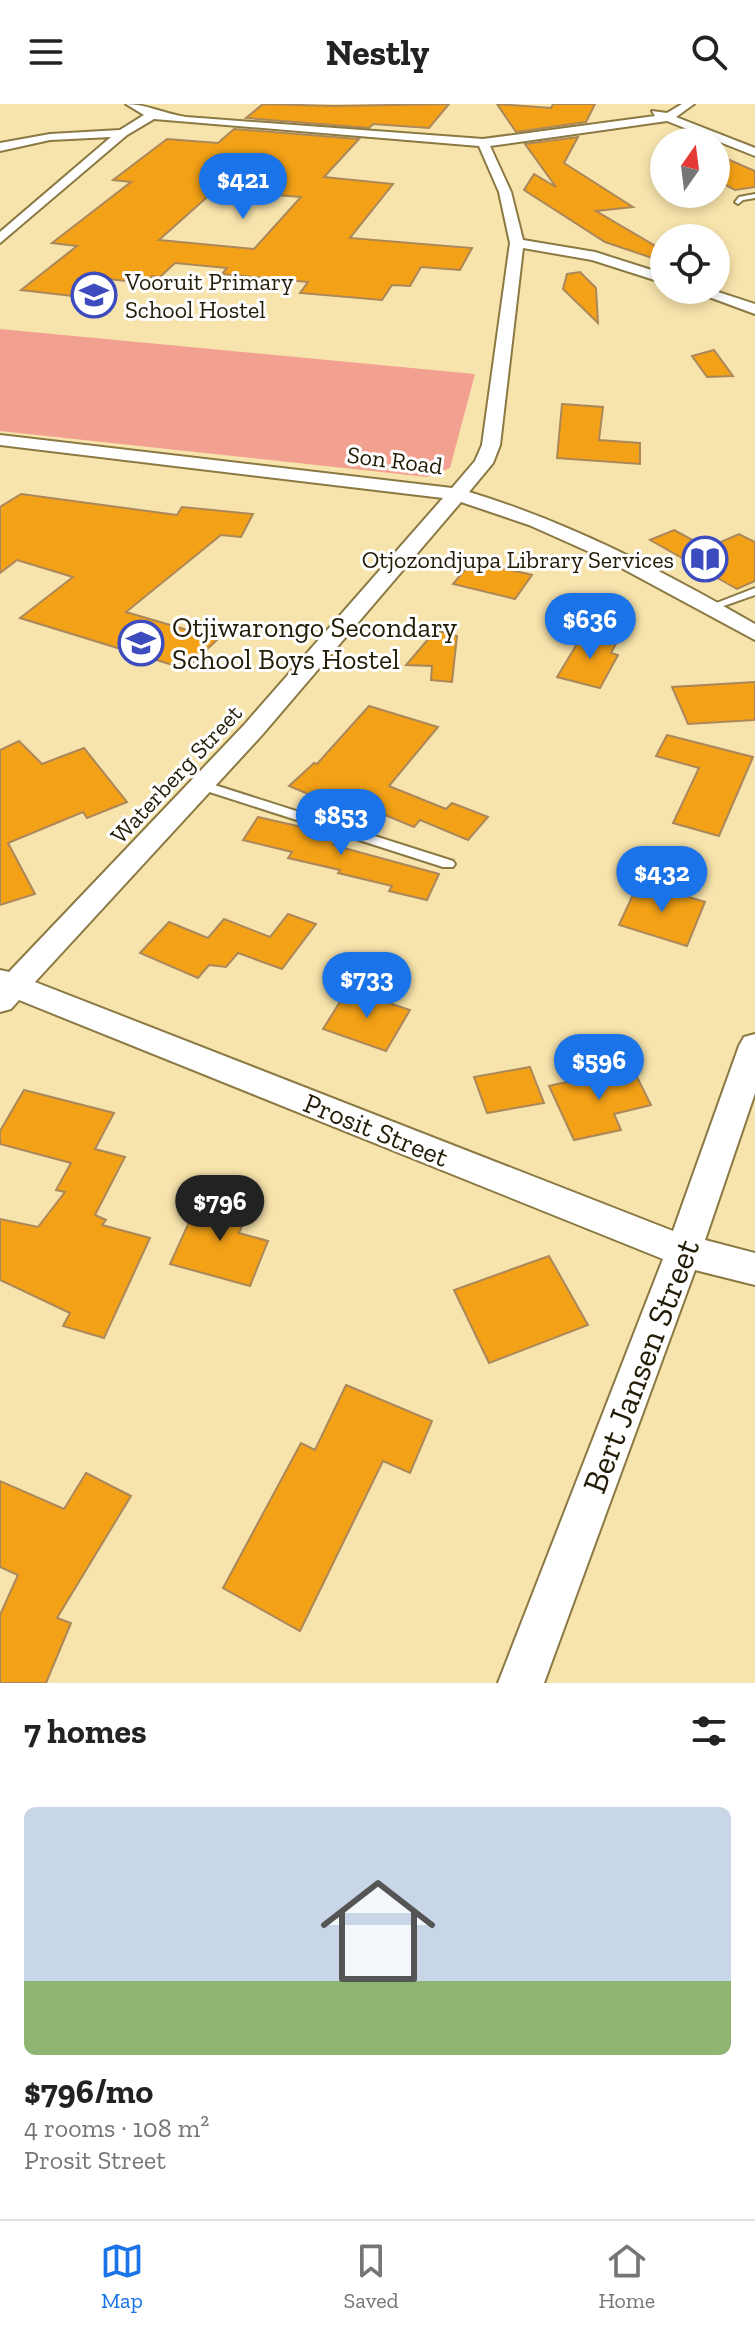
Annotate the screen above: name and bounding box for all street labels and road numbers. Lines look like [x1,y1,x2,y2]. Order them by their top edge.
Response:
street label: Son Road [346,440,444,480]
street label: Waterberg Street [104,699,248,849]
street label: Prosit Street [299,1086,454,1174]
street label: Bert Jansen Street [574,1233,708,1499]

